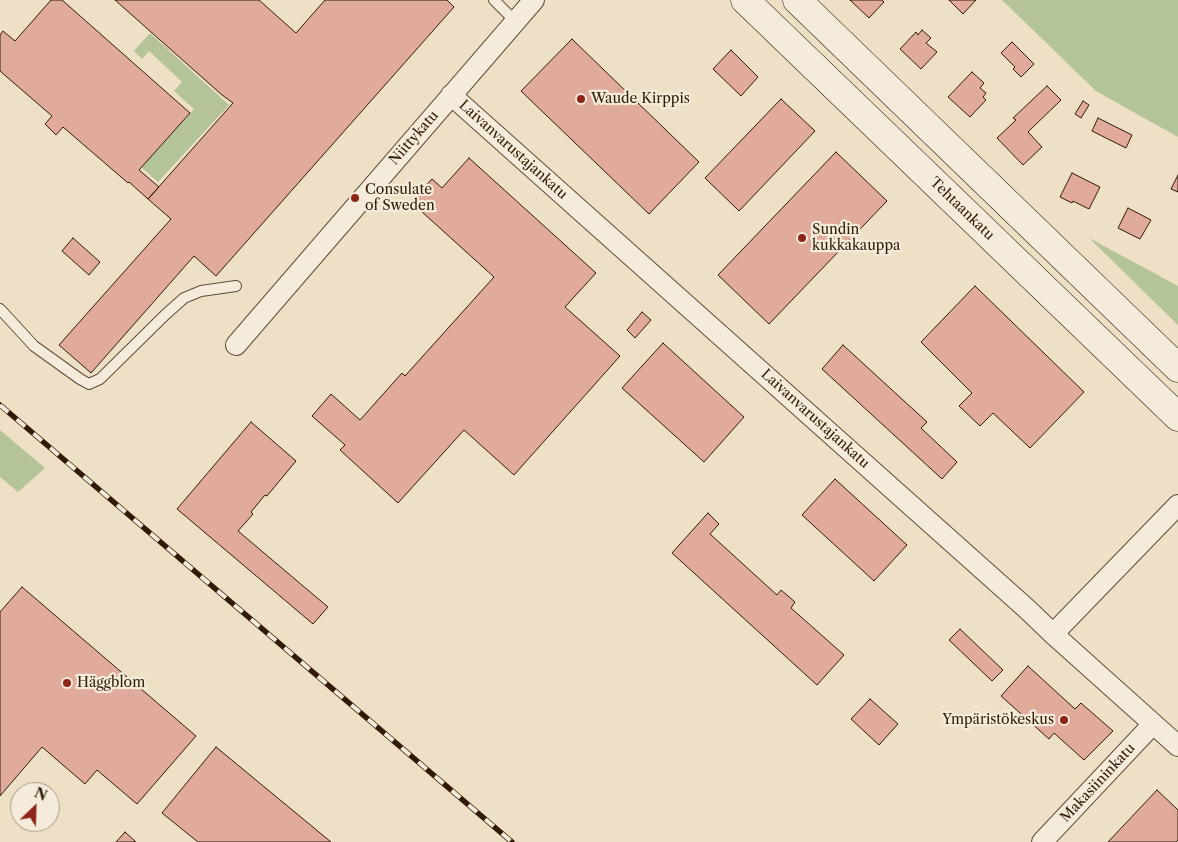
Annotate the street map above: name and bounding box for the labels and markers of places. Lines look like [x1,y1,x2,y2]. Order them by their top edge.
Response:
place label: Waude Kirppis [591,91,690,107]
marker: Waude Kirppis [575,93,587,105]
place label: Consulate of Sweden [365,182,435,214]
marker: Consulate of Sweden [349,192,361,204]
place label: Sundin kukkakauppa [812,222,900,254]
marker: Sundin kukkakauppa [796,232,808,244]
place label: Häggblom [77,675,145,691]
marker: Häggblom [61,677,73,689]
place label: Ympäristökeskus [942,712,1054,728]
marker: Ympäristökeskus [1058,714,1070,726]

